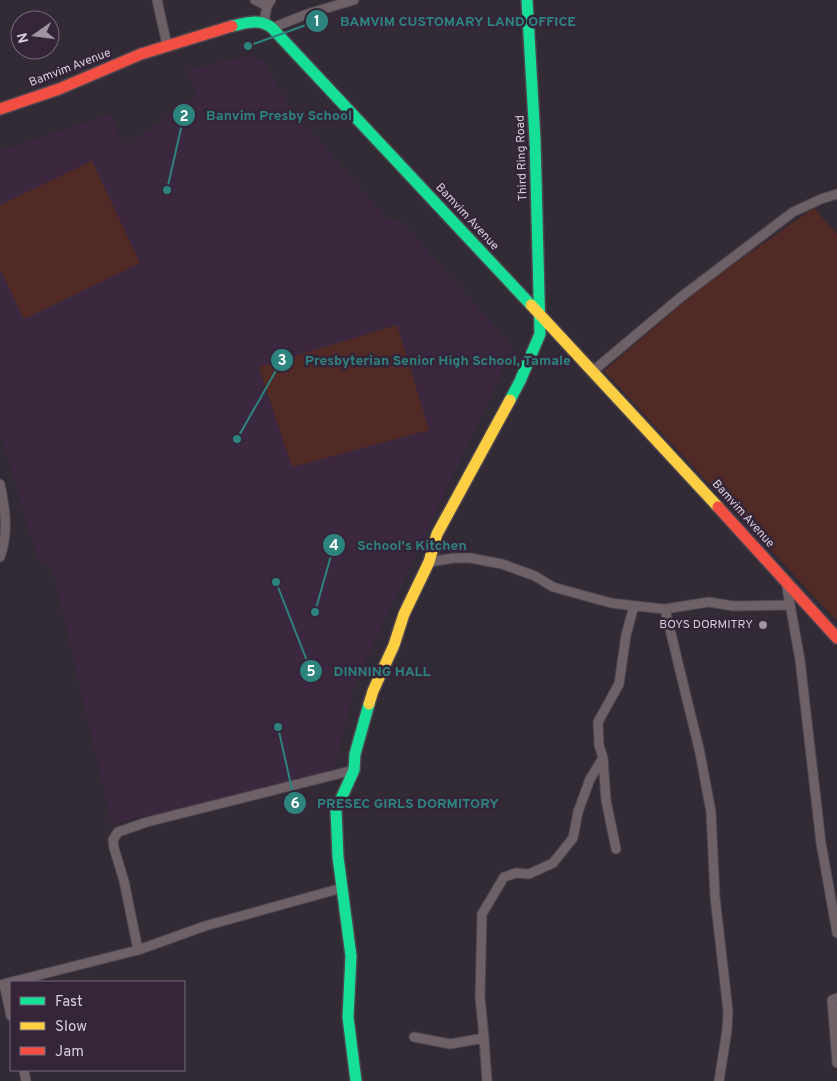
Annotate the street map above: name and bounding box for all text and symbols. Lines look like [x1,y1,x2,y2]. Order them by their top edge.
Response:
callout: BAMVIM CUSTOMARY LAND OFFICE [304,6,586,35]
north arrow [10,10,60,60]
text: 1 [314,13,320,32]
text: BAMVIM CUSTOMARY LAND OFFICE [340,14,576,31]
text: N [14,31,33,45]
street label: Bamvim Avenue [27,45,113,91]
callout: Banvim Presby School [171,101,362,130]
text: 2 [179,108,189,127]
text: Banvim Presby School [206,108,352,125]
street label: Third Ring Road [513,115,531,201]
street label: Bamvim Avenue [432,180,502,254]
callout: Presbyterian Senior High School, Tamale [270,345,581,374]
text: 3 [278,352,287,371]
text: Presbyterian Senior High School, Tamale [305,353,571,370]
street label: Bamvim Avenue [708,477,778,551]
callout: School's Kitchen [322,531,476,560]
text: 4 [329,537,339,556]
text: School's Kitchen [357,538,467,555]
place label: BOYS DORMITRY [659,617,753,633]
marker: BOYS DORMITRY [757,619,769,631]
callout: DINNING HALL [299,657,441,686]
text: 5 [306,663,316,682]
text: DINNING HALL [334,664,431,681]
callout: PRESEC GIRLS DORMITORY [282,788,509,817]
text: 6 [290,795,300,814]
text: PRESEC GIRLS DORMITORY [317,796,499,813]
legend [10,981,185,1071]
text: Fast [55,993,83,1012]
text: Slow [55,1018,87,1037]
text: Jam [55,1043,84,1062]

